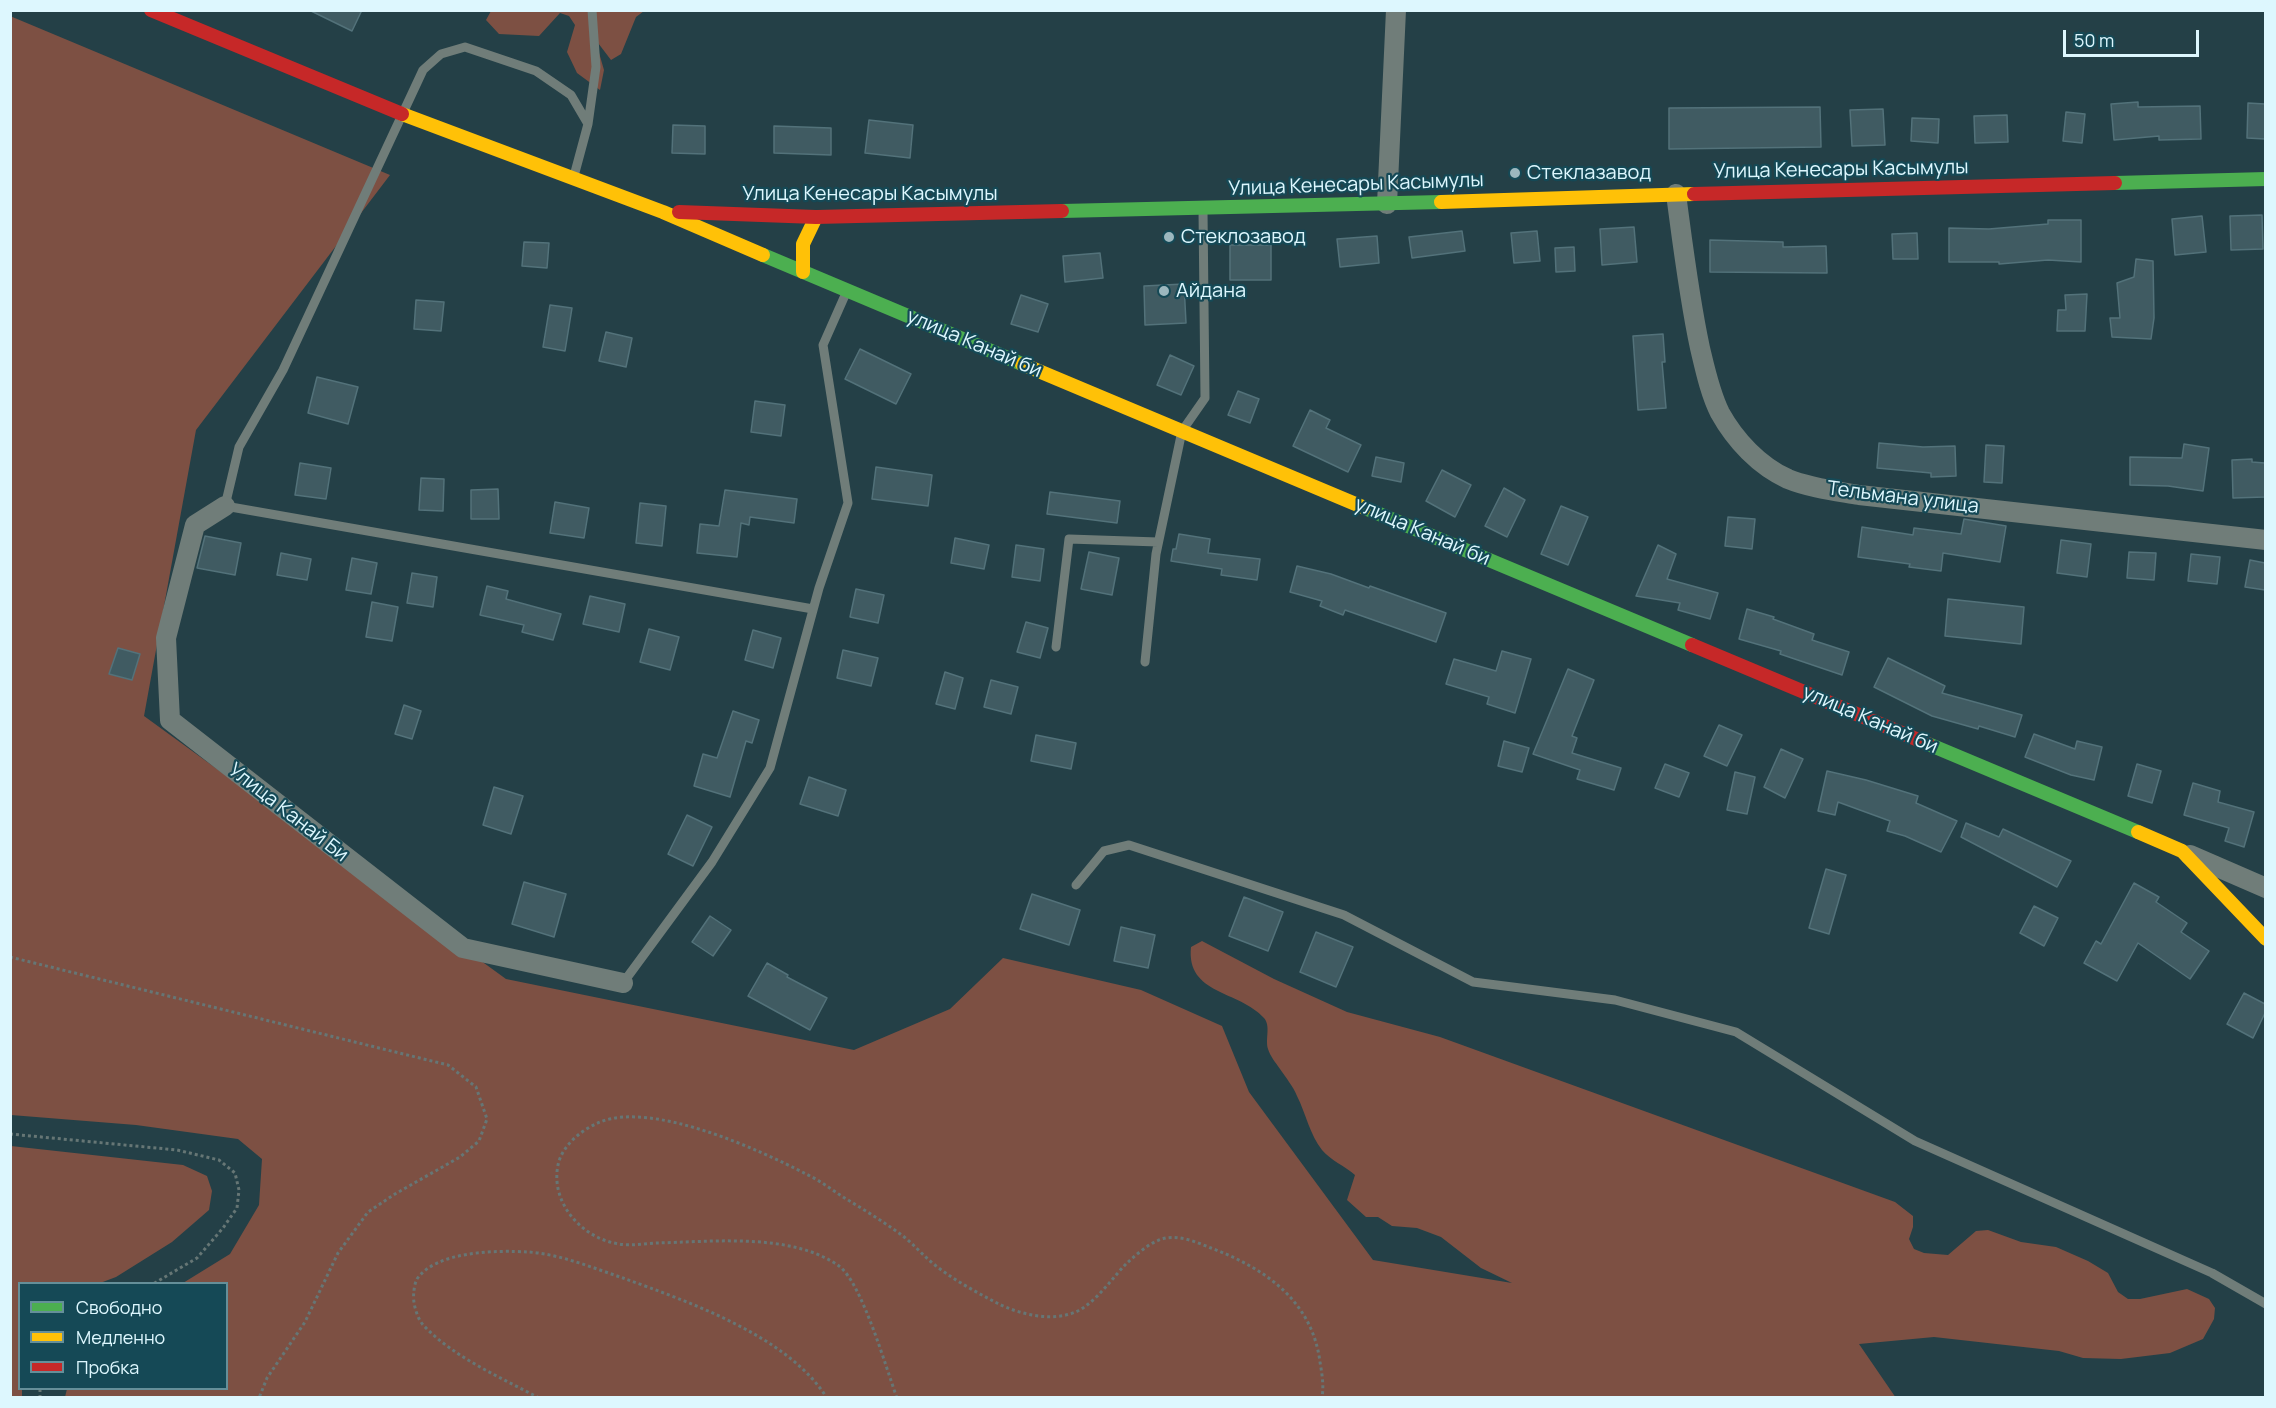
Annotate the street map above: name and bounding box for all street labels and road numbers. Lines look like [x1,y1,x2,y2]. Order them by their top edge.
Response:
street label: Улица Кенесары Касымулы [1713,156,1969,184]
street label: Улица Кенесары Касымулы [1228,169,1484,201]
street label: Улица Кенесары Касымулы [742,182,998,206]
street label: улица Канай би [903,305,1045,383]
street label: Тельмана улица [1826,477,1980,519]
street label: улица Канай би [1351,493,1493,571]
street label: улица Канай би [1799,681,1941,759]
street label: Улица Канай Би [223,759,353,867]

